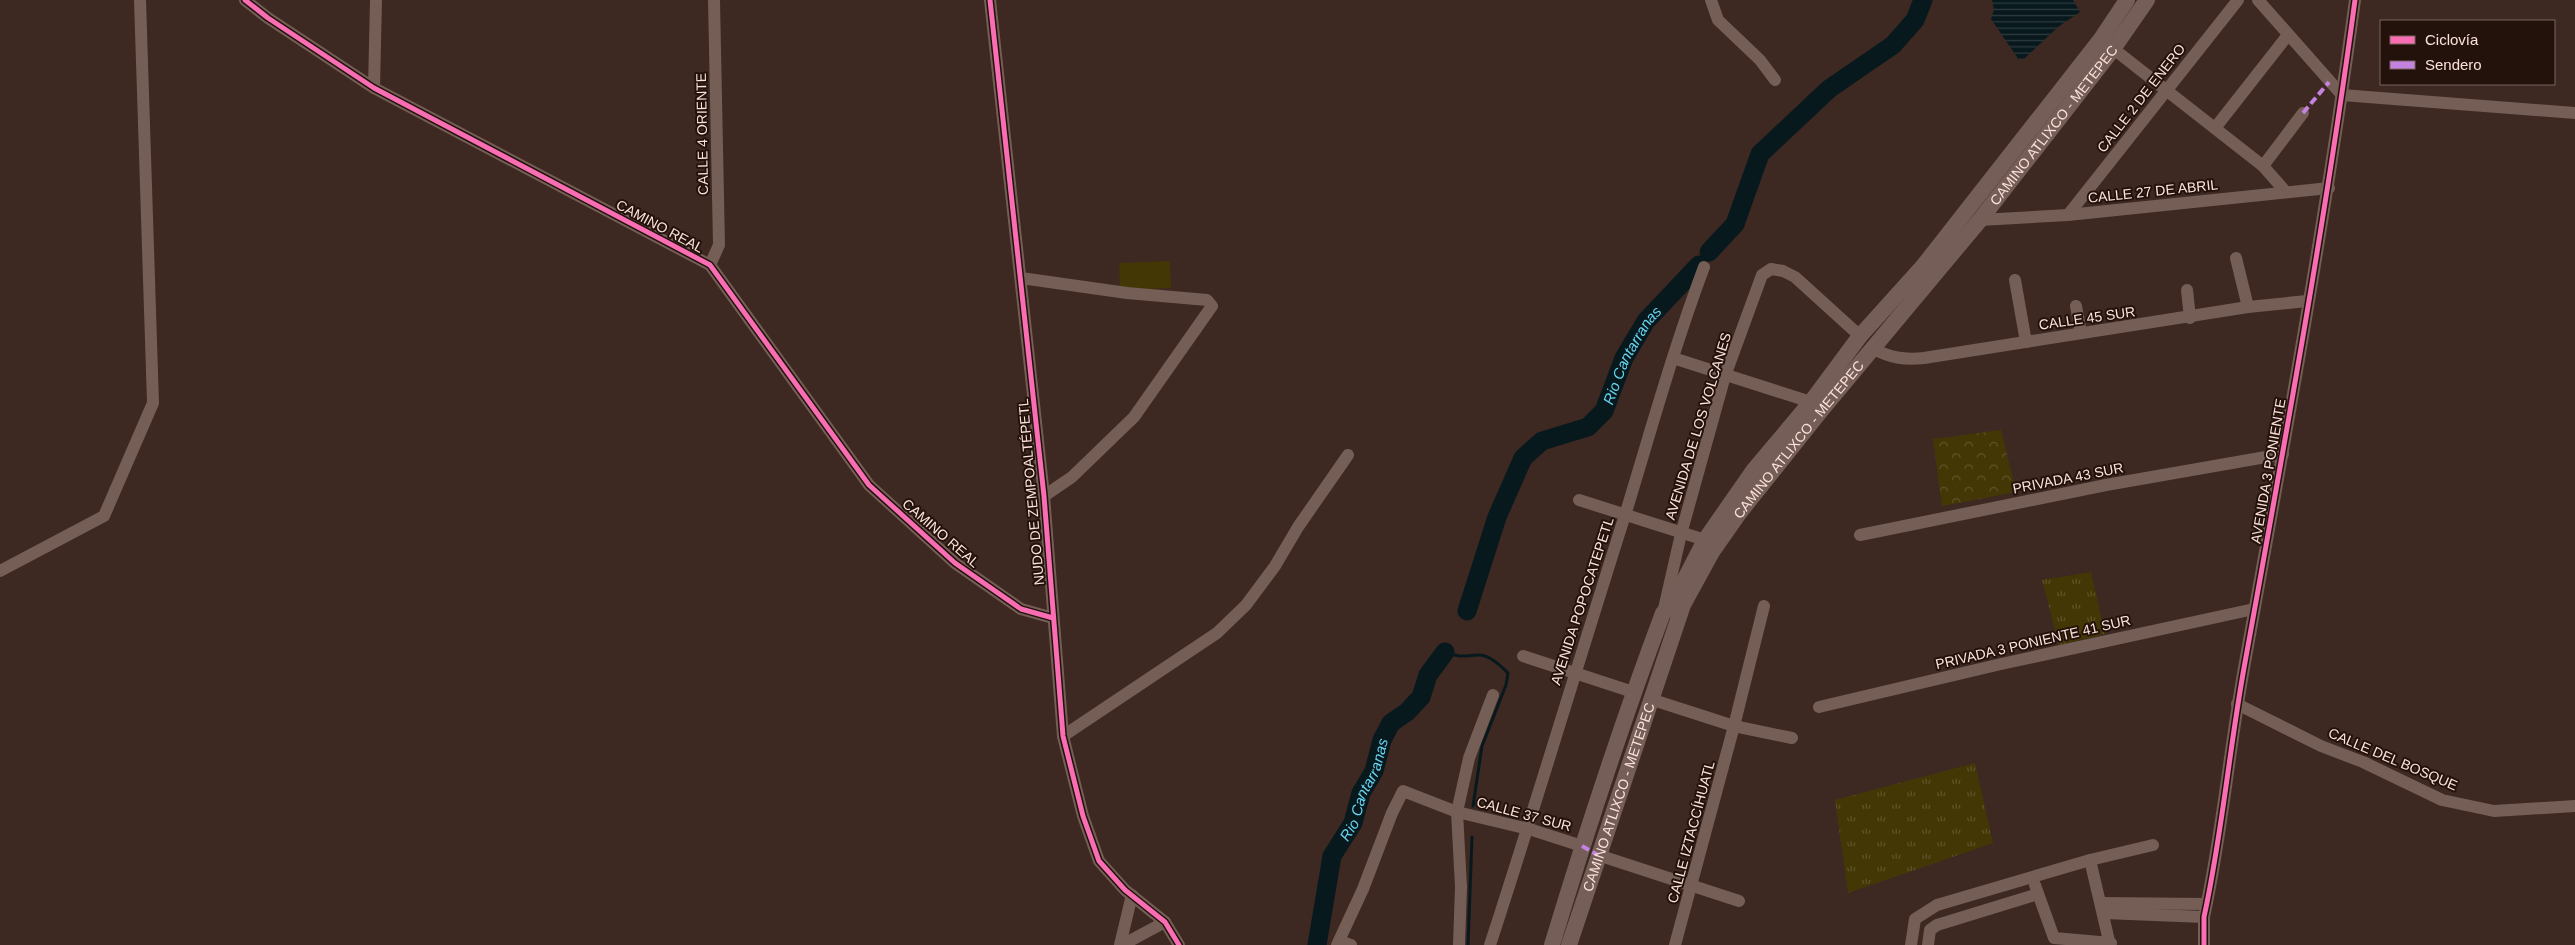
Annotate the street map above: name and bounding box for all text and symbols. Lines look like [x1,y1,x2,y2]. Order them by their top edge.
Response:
legend [2380,20,2555,85]
text: Ciclovía [2425,31,2479,48]
street label: CALLE 2 DE ENERO [2094,41,2188,155]
street label: CAMINO ATLIXCO - METEPEC [1987,42,2121,208]
text: Sendero [2425,56,2482,73]
street label: CALLE 4 ORIENTE [693,73,711,195]
street label: CALLE 27 DE ABRIL [2087,176,2219,206]
street label: CAMINO REAL [614,196,707,256]
water label: Rio Cantarranas [1599,302,1665,407]
street label: CALLE 45 SUR [2038,303,2136,333]
street label: AVENIDA DE LOS VOLCANES [1662,330,1734,522]
street label: CAMINO ATLIXCO - METEPEC [1730,357,1867,521]
street label: AVENIDA 3 PONIENTE [2247,397,2289,545]
street label: NUDO DE ZEMPOALTÉPETL [1015,398,1047,586]
street label: PRIVADA 43 SUR [2011,459,2125,497]
street label: CAMINO REAL [899,495,983,571]
street label: AVENIDA POPOCATEPETL [1547,515,1617,687]
street label: PRIVADA 3 PONIENTE 41 SUR [1934,612,2132,672]
street label: CAMINO ATLIXCO - METEPEC [1579,701,1658,894]
street label: CALLE DEL BOSQUE [2326,725,2460,793]
water label: Rio Cantarranas [1336,736,1391,844]
street label: CALLE IZTACCÍHUATL [1664,759,1718,905]
street label: CALLE 37 SUR [1475,794,1573,834]

